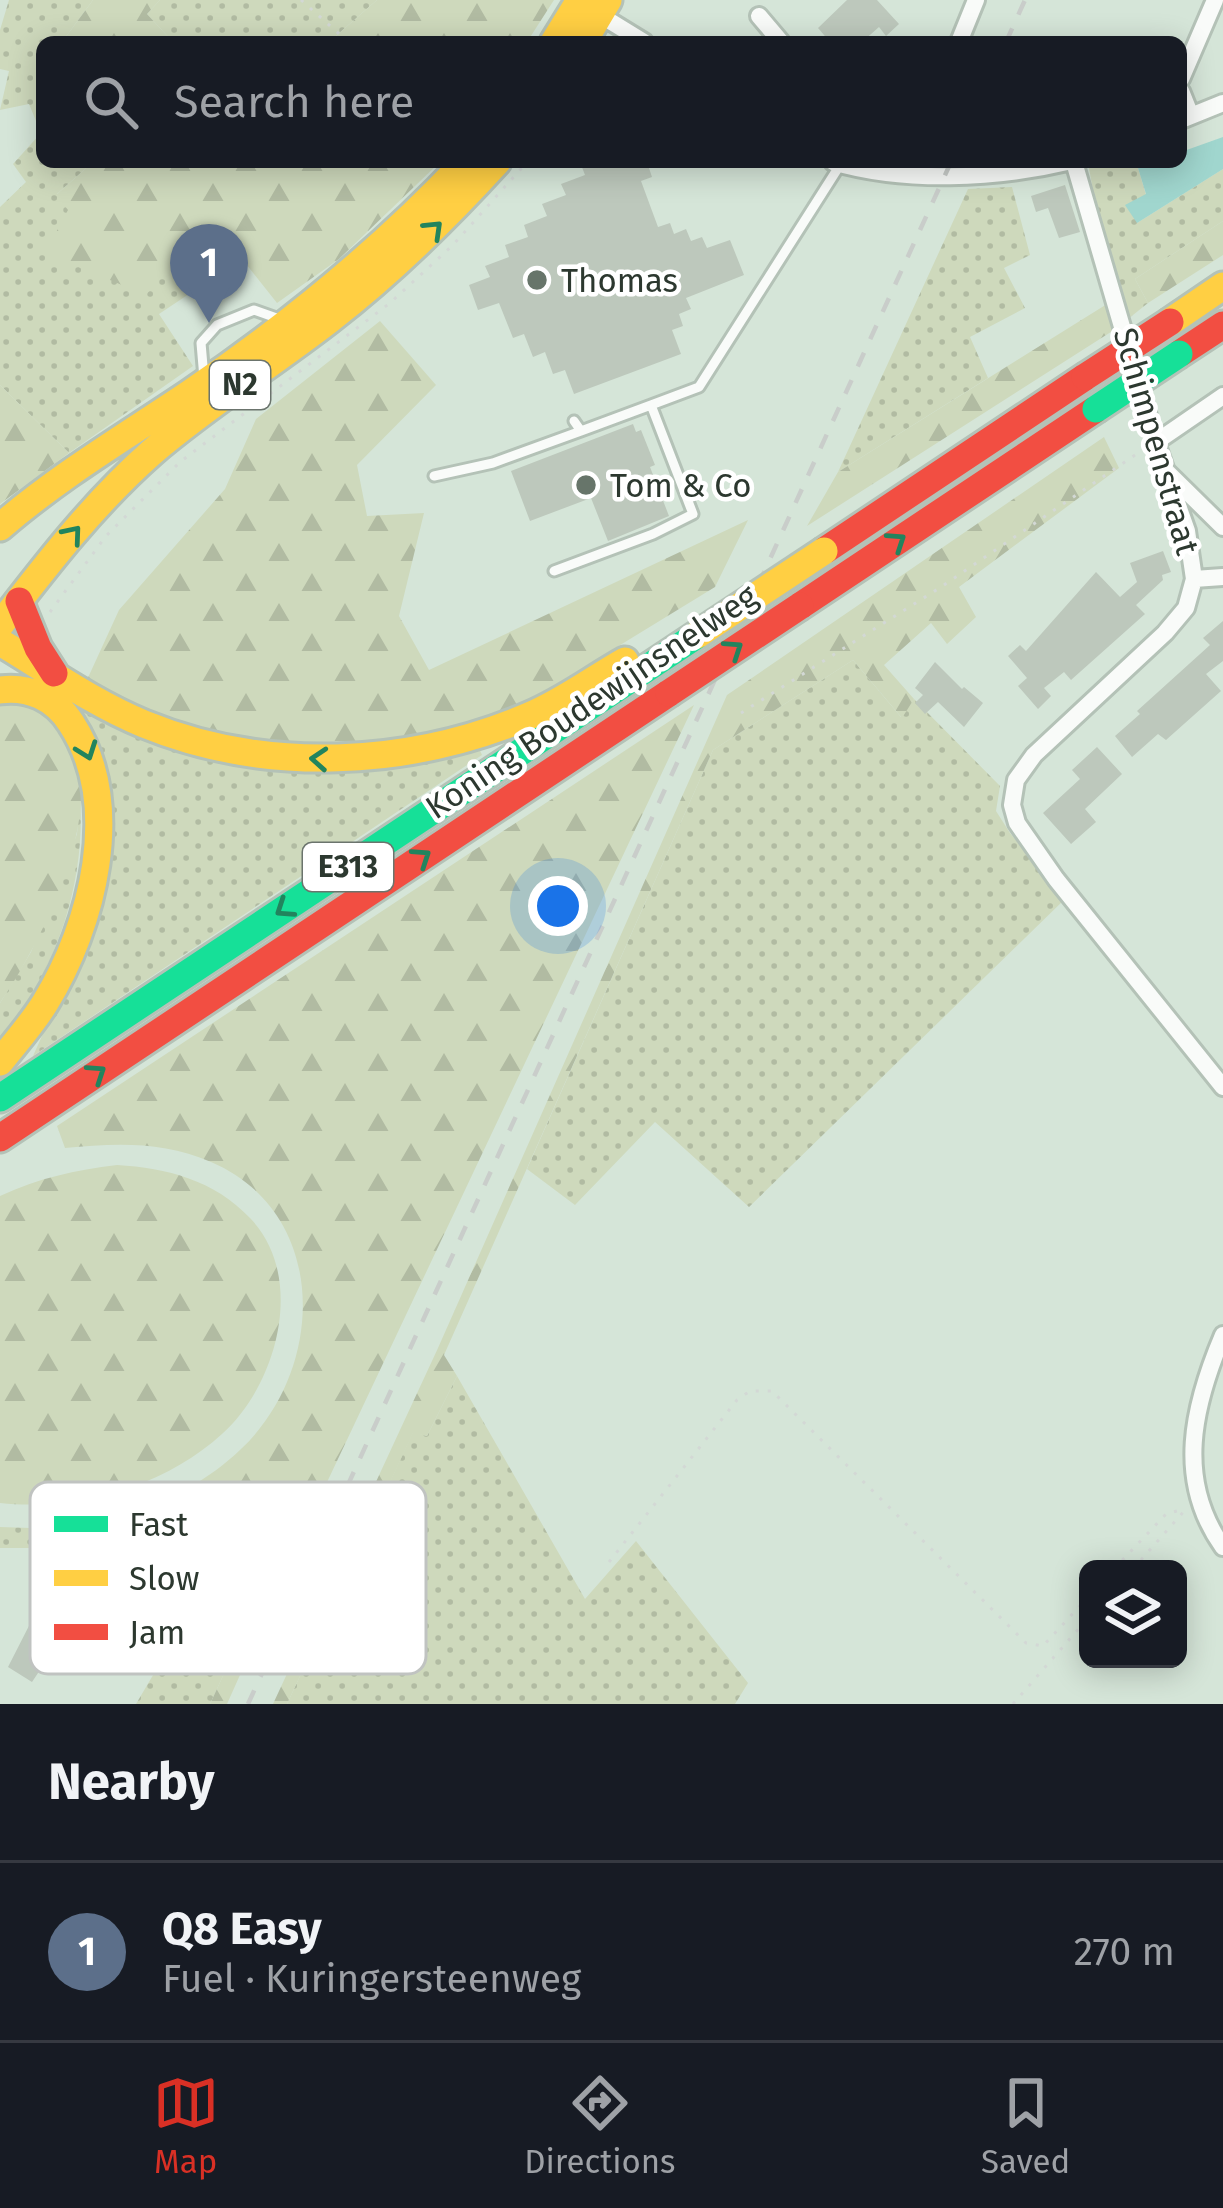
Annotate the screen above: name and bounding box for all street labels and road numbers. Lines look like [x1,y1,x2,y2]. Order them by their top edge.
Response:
street label: Schimpenstraat [1105,323,1208,559]
road number: N2 [210,361,270,409]
street label: Koning Boudewijnsnelweg [418,575,766,828]
road number: E313 [303,843,393,891]

